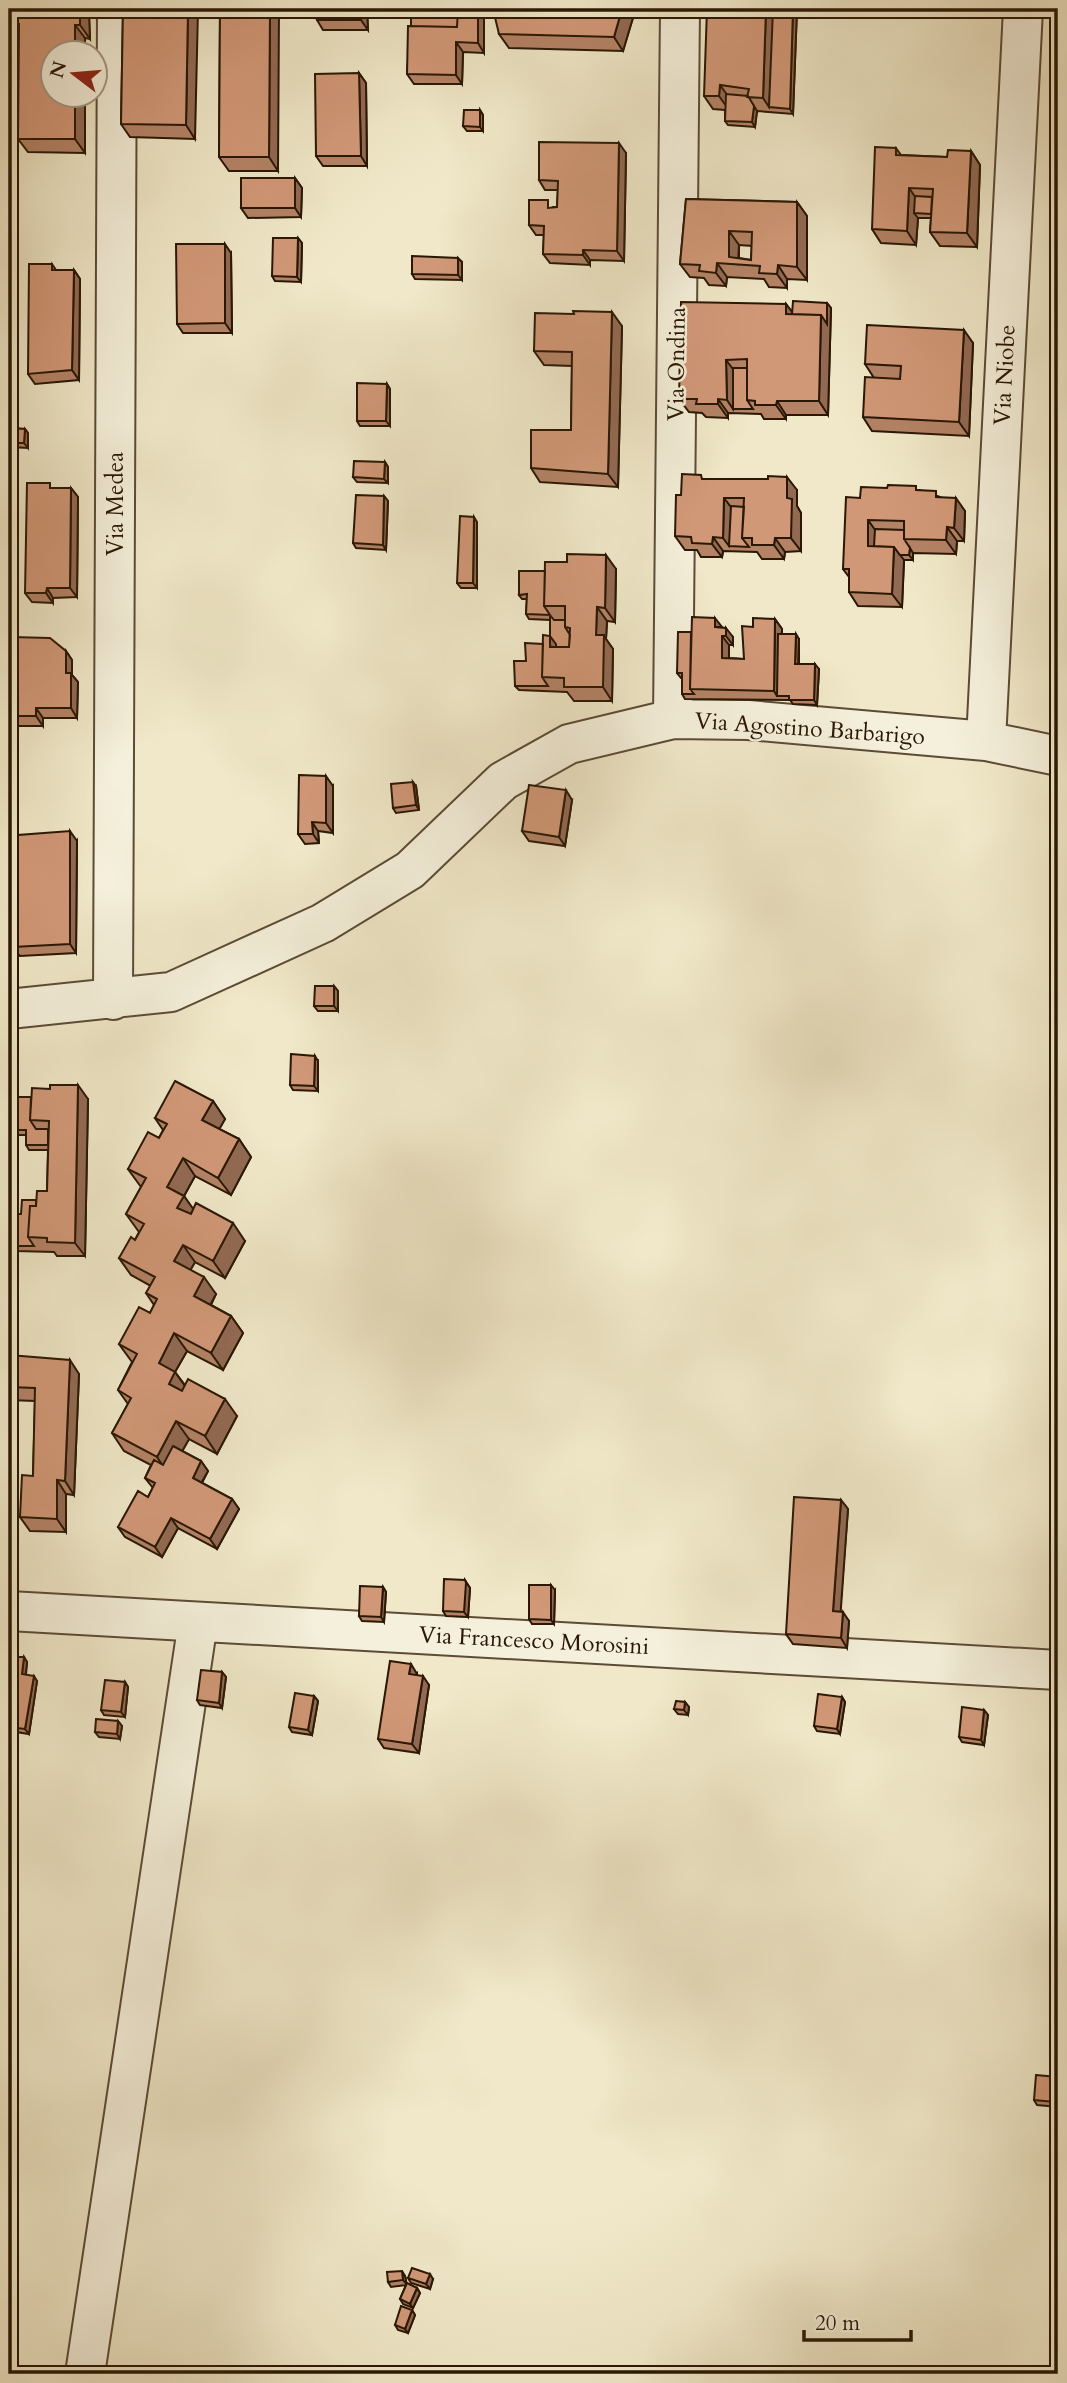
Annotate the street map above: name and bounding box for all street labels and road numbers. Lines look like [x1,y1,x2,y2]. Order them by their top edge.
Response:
street label: Via Ondina [660,307,693,421]
street label: Via Niobe [986,324,1023,426]
street label: Via Medea [100,452,131,556]
street label: Via Agostino Barbarigo [694,705,926,752]
street label: Via Francesco Morosini [418,1619,650,1662]

